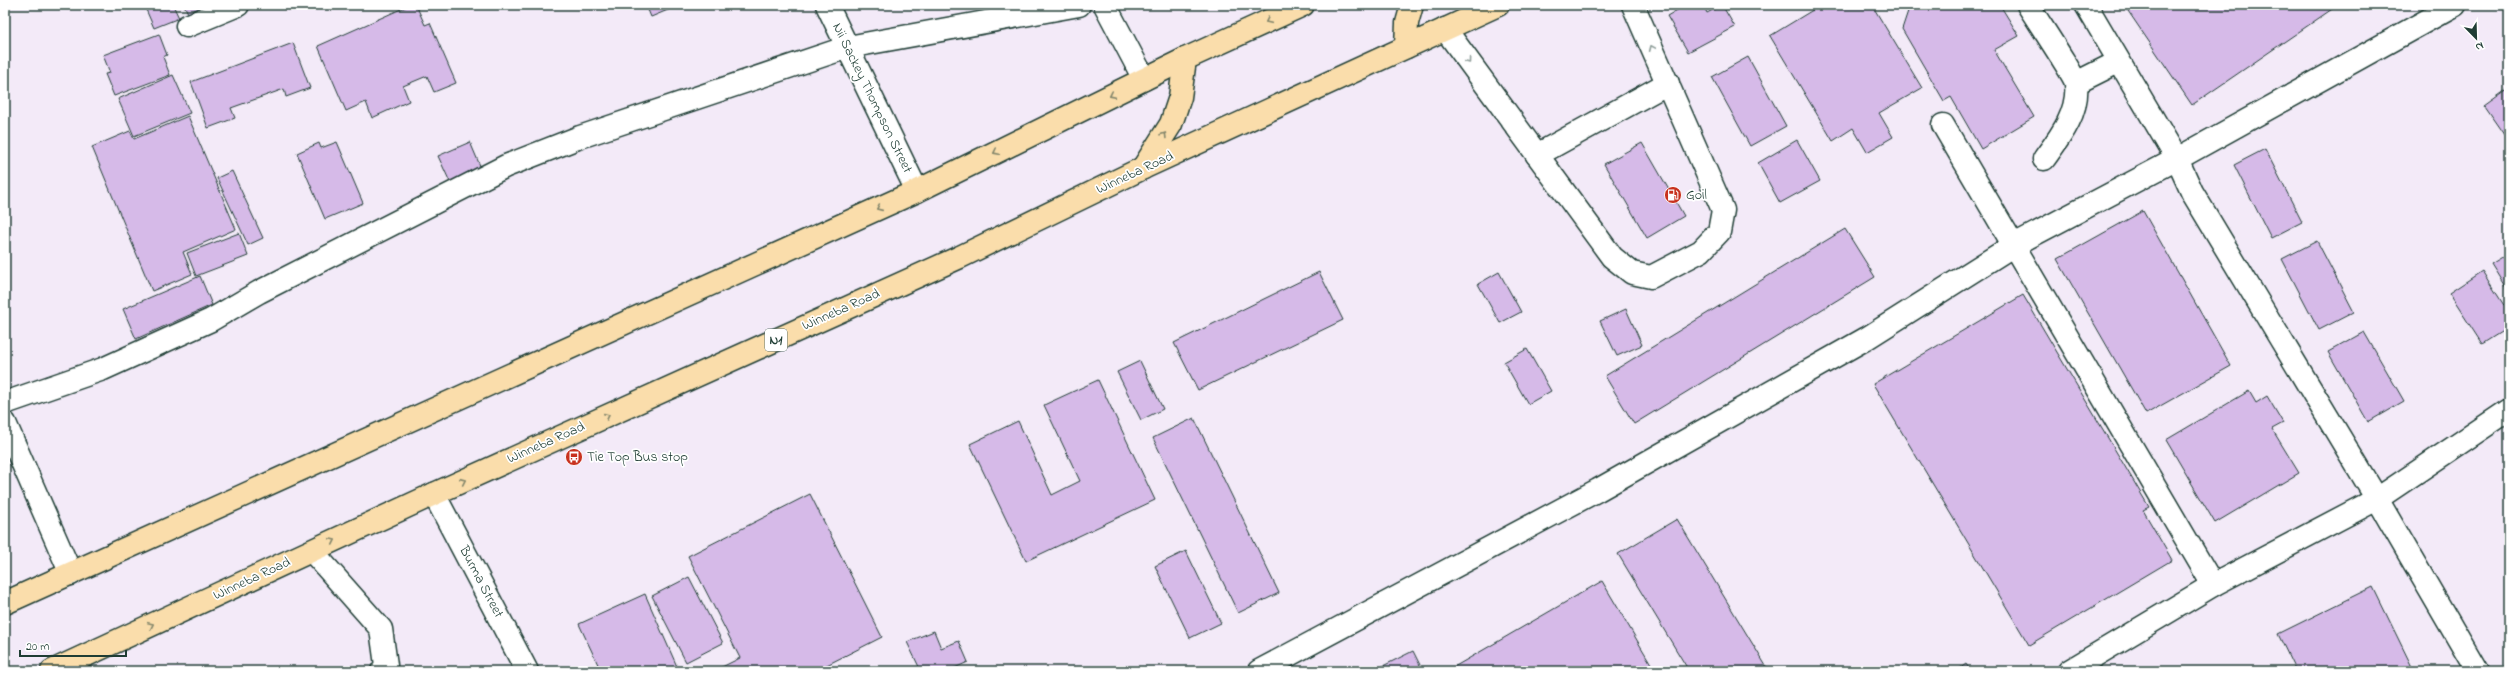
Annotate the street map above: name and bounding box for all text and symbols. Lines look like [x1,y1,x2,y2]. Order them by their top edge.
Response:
one-way arrow [1265,16,1272,24]
north arrow [2456,18,2496,58]
street label: Nii Sackey Thompson Street [826,19,918,177]
text: N [2473,37,2486,55]
one-way arrow [1649,44,1657,52]
one-way arrow [1463,56,1470,63]
one-way arrow [1109,90,1117,97]
one-way arrow [1159,132,1167,139]
street label: Winneba Road [1093,146,1177,200]
one-way arrow [992,147,1000,155]
fuel station icon: Goil [1663,185,1683,205]
place label: Goil [1686,185,1707,206]
one-way arrow [875,203,883,211]
street label: Winneba Road [799,283,883,336]
road number: N1 [765,329,787,351]
one-way arrow [603,413,611,421]
street label: Winneba Road [504,416,588,469]
bus stop icon: Tie Top Bus stop [564,447,584,467]
place label: Tie Top Bus stop [587,447,688,468]
one-way arrow [459,478,467,486]
one-way arrow [328,538,336,546]
street label: Burma Street [453,541,509,622]
street label: Winneba Road [210,552,294,606]
one-way arrow [147,622,154,630]
scale bar [20,632,126,658]
text: 20 m [26,638,49,656]

